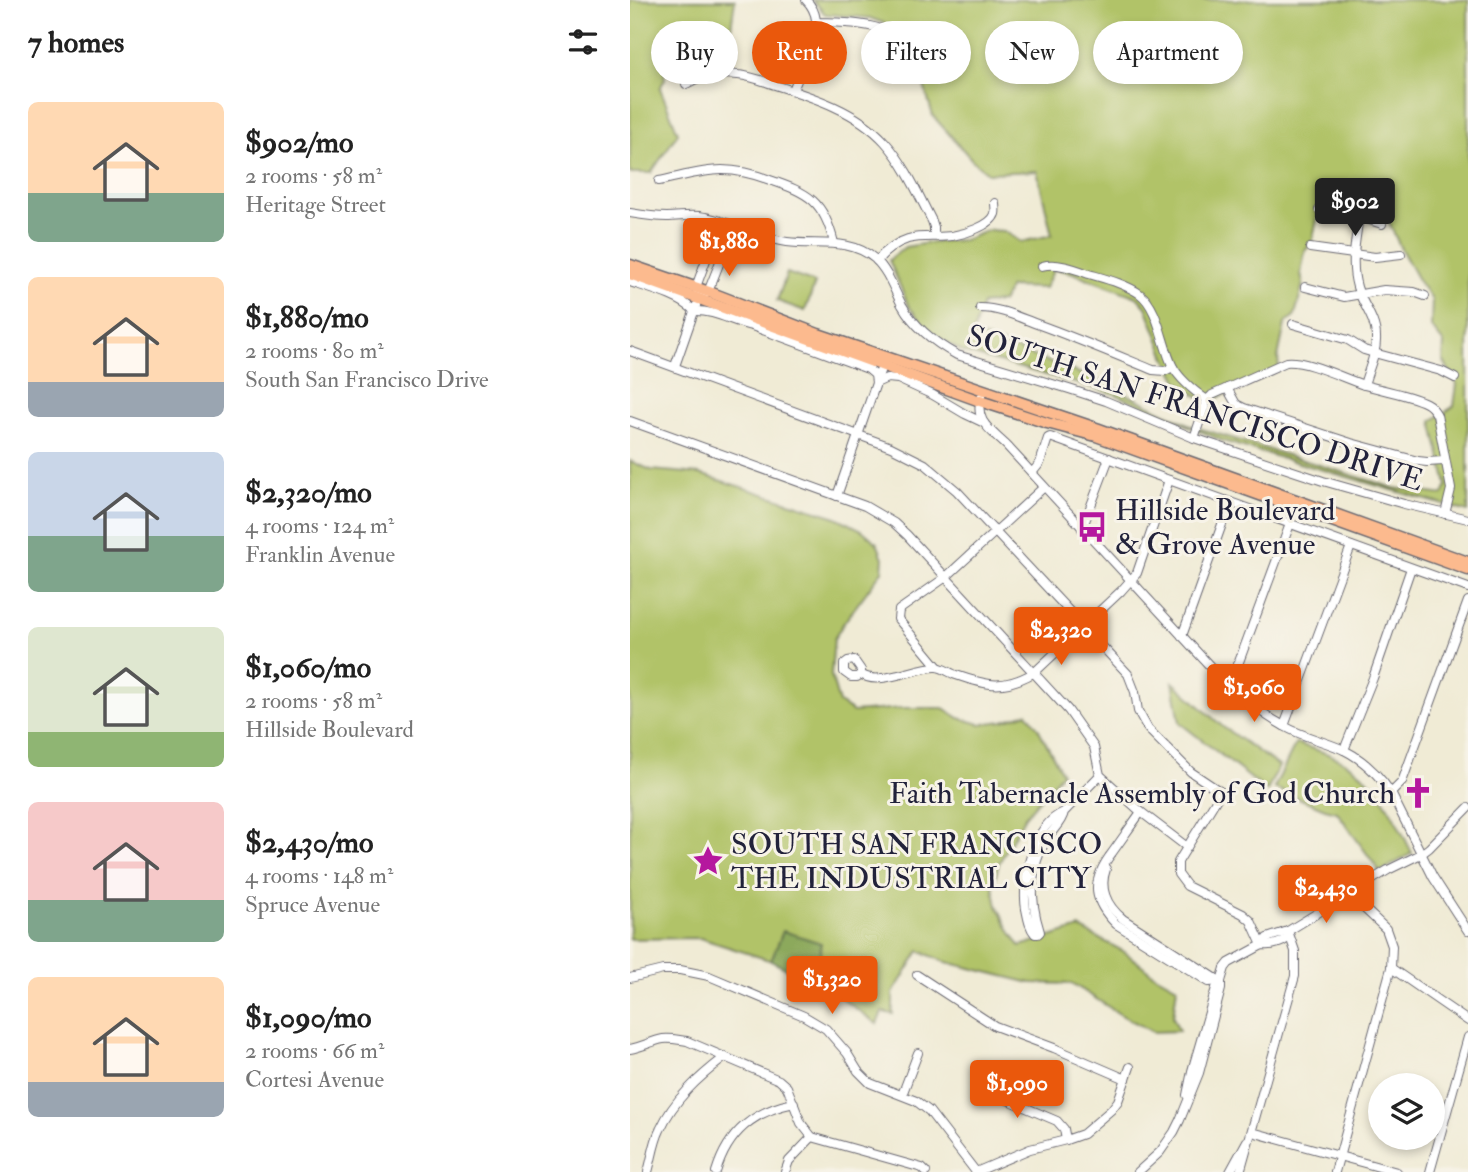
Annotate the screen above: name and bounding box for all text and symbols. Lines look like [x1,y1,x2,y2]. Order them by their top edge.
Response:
chip: Buy [651,21,738,84]
chip: Rent [752,21,847,84]
chip: Filters [861,21,971,84]
chip: New [985,21,1079,84]
chip: Apartment [1093,21,1243,84]
icon: filters [564,23,602,61]
text: 7 homes [28,24,124,61]
text: $902/mo [245,124,353,161]
icon: home [84,130,168,214]
text: 2 rooms · 58 m² [245,161,382,190]
pin: $902 [1314,178,1396,238]
text: $902 [1331,186,1379,215]
text: Heritage Street [245,190,386,219]
pin: $1,880 [672,218,786,278]
text: $1,880 [699,226,759,255]
text: $1,880/mo [245,299,369,336]
icon: home [84,305,168,389]
street label: SOUTH SAN FRANCISCO DRIVE [962,317,1428,499]
text: 2 rooms · 80 m² [245,336,384,365]
text: South San Francisco Drive [245,365,489,394]
text: $2,320/mo [245,474,372,511]
icon: home [84,480,168,564]
place label: Hillside Boulevard & Grove Avenue [1115,492,1336,563]
bus stop icon: Hillside Boulevard & Grove Avenue [1075,510,1109,544]
text: 4 rooms · 124 m² [245,511,394,540]
text: Franklin Avenue [245,540,395,569]
pin: $2,320 [1004,608,1118,667]
text: $2,320 [1030,615,1092,644]
text: $1,060/mo [245,649,371,686]
icon: home [84,655,168,739]
pin: $1,060 [1197,664,1311,724]
text: $1,060 [1223,672,1285,701]
text: 2 rooms · 58 m² [245,686,382,715]
text: Hillside Boulevard [245,715,414,744]
place label: Faith Tabernacle Assembly of God Church [889,775,1395,812]
church icon: Faith Tabernacle Assembly of God Church [1401,776,1435,810]
text: $2,430/mo [245,824,373,861]
place label: SOUTH SAN FRANCISCO THE INDUSTRIAL CITY [731,826,1102,897]
icon: home [84,830,168,914]
place icon: SOUTH SAN FRANCISCO THE INDUSTRIAL CITY [691,844,725,878]
text: 4 rooms · 148 m² [245,861,393,890]
pin: $2,430 [1269,866,1383,925]
text: $2,430 [1294,873,1358,902]
text: Spruce Avenue [245,890,380,919]
pin: $1,320 [775,956,889,1016]
text: $1,320 [803,964,861,993]
text: $1,090/mo [245,999,371,1036]
icon: home [84,1005,168,1089]
text: 2 rooms · 66 m² [245,1036,384,1065]
pin: $1,090 [960,1060,1074,1120]
text: Cortesi Avenue [245,1065,384,1094]
text: $1,090 [986,1068,1048,1097]
map controls [1368,1073,1445,1150]
button: layers [1368,1073,1445,1150]

